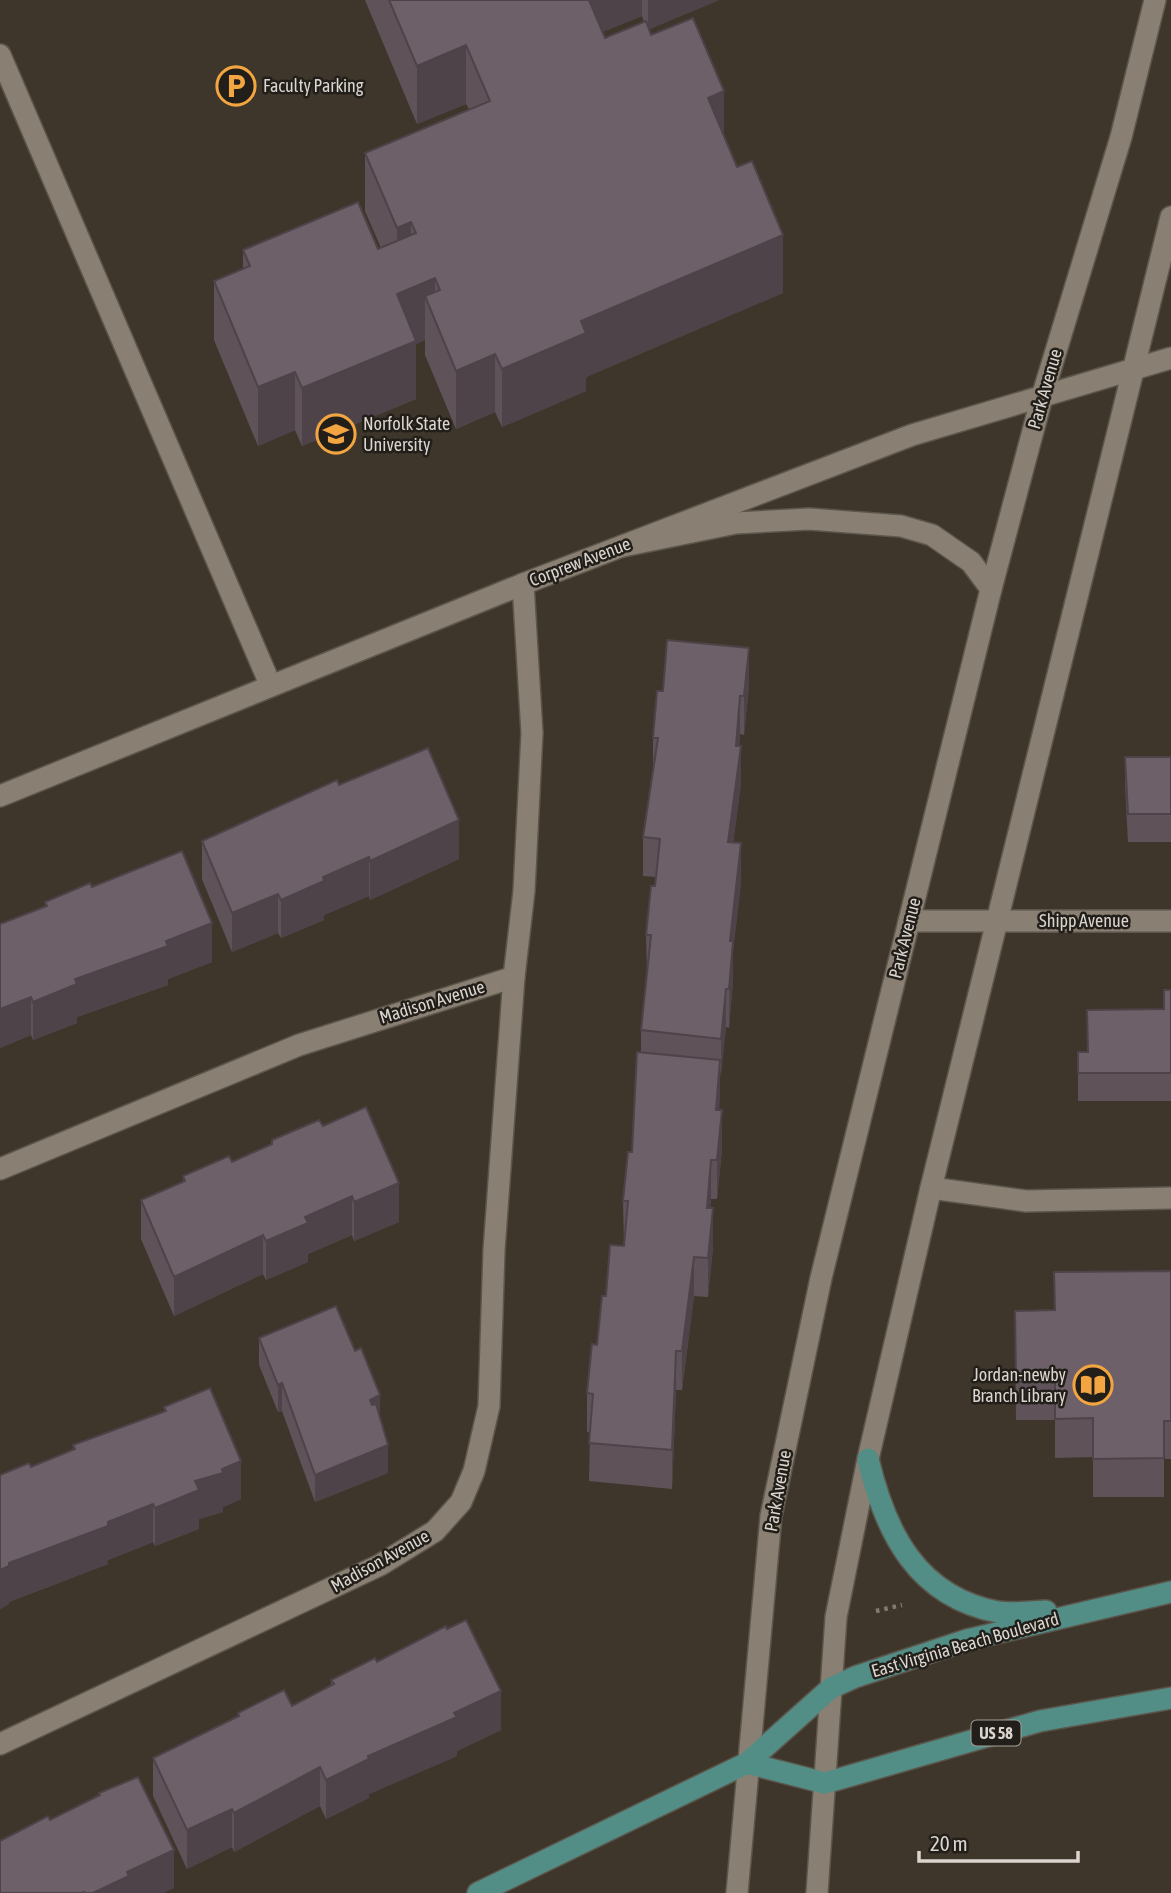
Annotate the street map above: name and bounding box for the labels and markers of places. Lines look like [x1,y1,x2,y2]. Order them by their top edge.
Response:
parking icon: Faculty Parking [215,65,257,107]
place label: Faculty Parking [263,75,364,96]
school or university icon: Norfolk State University [315,413,357,455]
place label: Norfolk State University [363,413,450,455]
place label: Jordan-newby Branch Library [972,1364,1066,1406]
library icon: Jordan-newby Branch Library [1072,1364,1114,1406]

